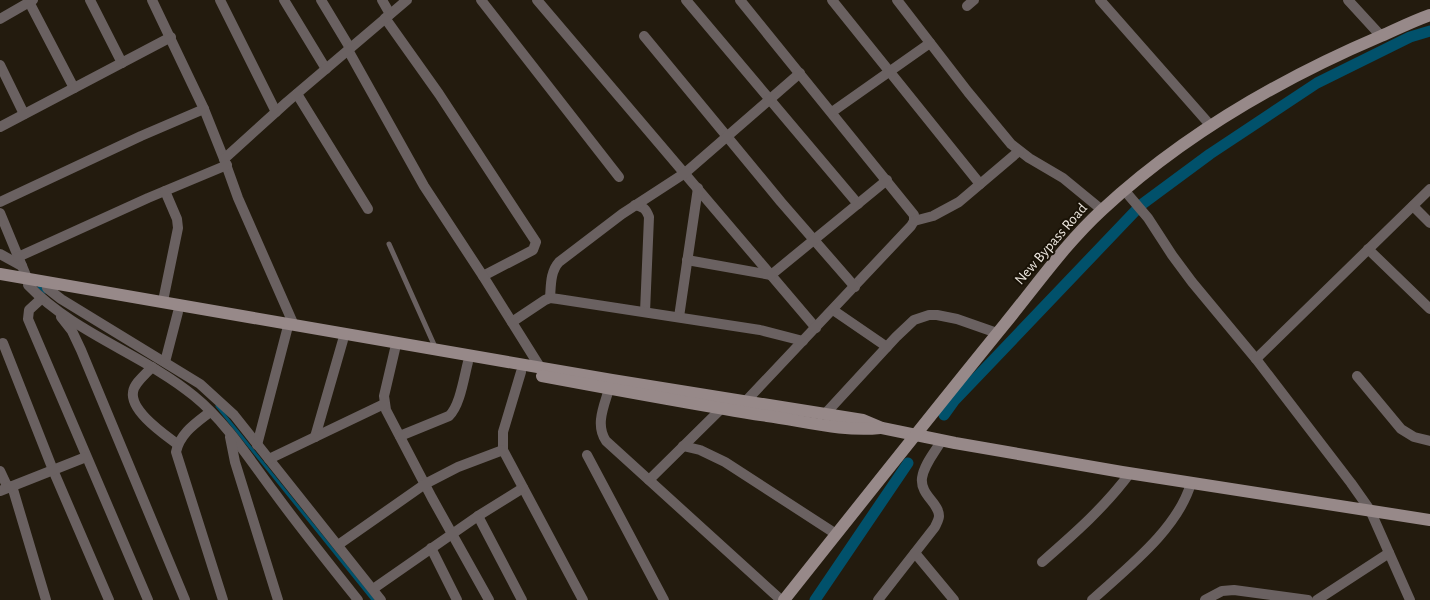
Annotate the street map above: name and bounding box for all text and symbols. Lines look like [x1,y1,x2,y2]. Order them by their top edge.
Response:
street label: New Bypass Road [1012,200,1090,287]

